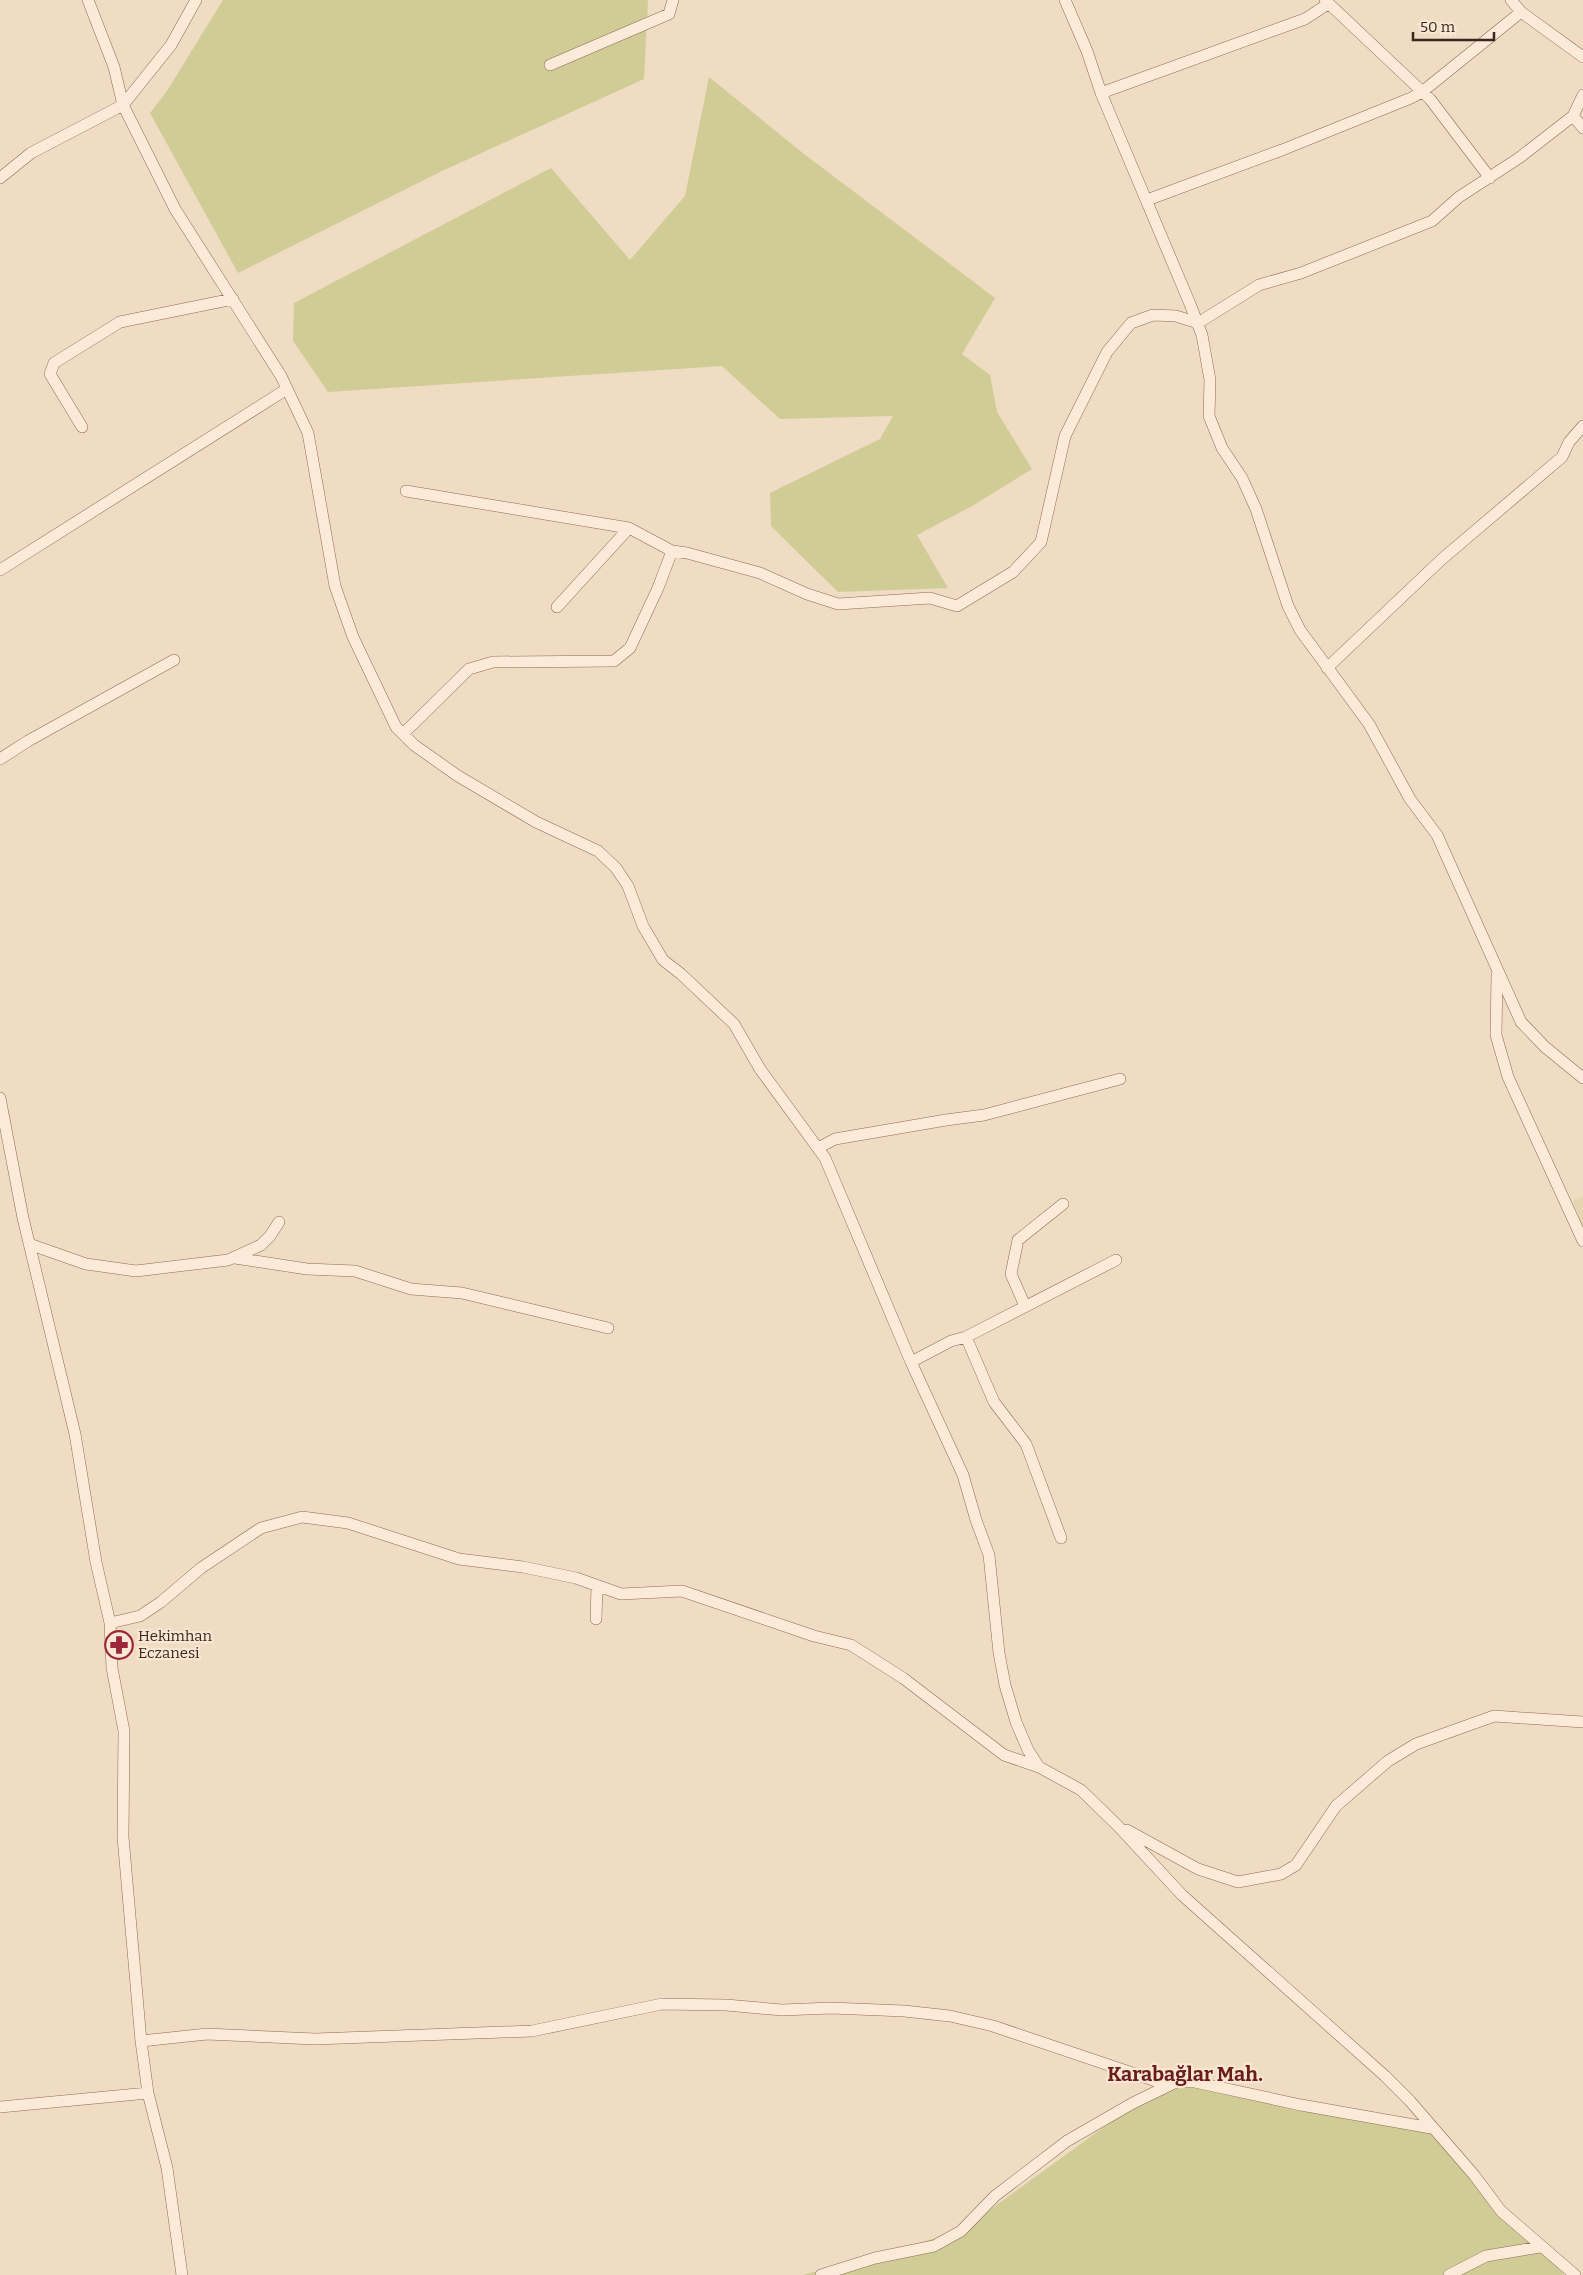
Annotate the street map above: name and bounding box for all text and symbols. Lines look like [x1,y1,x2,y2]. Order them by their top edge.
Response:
scale bar [1413,10,1494,42]
text: 50 m [1420,18,1456,36]
place label: Hekimhan Eczanesi [138,1627,212,1662]
pharmacy icon: Hekimhan Eczanesi [104,1630,134,1660]
district label: Karabağlar Mah. [1107,2062,1263,2086]

